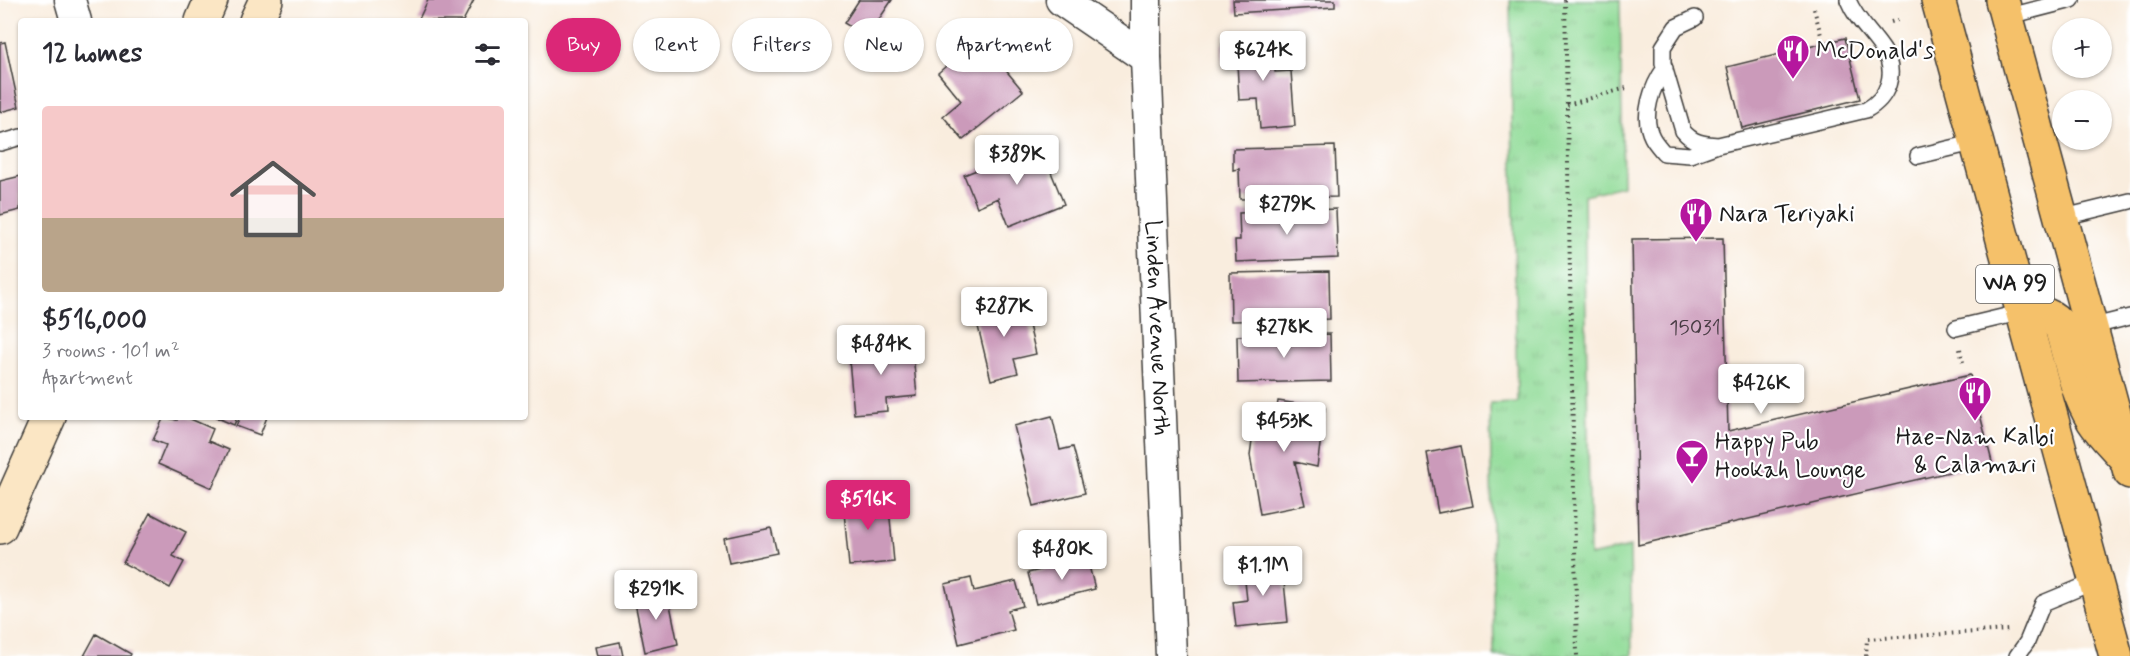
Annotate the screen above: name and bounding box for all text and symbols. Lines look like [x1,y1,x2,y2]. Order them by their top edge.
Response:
chip: Buy [546,18,621,72]
chip: Rent [633,18,720,72]
chip: Filters [732,18,832,72]
chip: New [844,18,924,72]
chip: Apartment [936,18,1073,72]
map controls [2052,18,2112,150]
button: + [2052,18,2112,78]
pin: $624K [1221,31,1305,82]
restaurant icon: McDonald's [1775,33,1811,80]
place label: McDonald's [1816,36,1934,67]
text: 12 homes [42,37,142,71]
text: $624K [1234,37,1292,64]
icon: filters [471,38,504,71]
button: − [2052,90,2112,150]
pin: $389K [975,135,1059,186]
text: $389K [989,141,1045,168]
icon: home [219,145,327,253]
pin: $279K [1245,185,1329,236]
text: $279K [1259,191,1315,218]
restaurant icon: Nara Teriyaki [1678,196,1714,243]
place label: Nara Teriyaki [1719,199,1854,230]
street label: Linden Avenue North [1137,219,1177,436]
road number: WA 99 [1976,265,2054,303]
pin: $287K [962,287,1046,338]
text: $287K [975,293,1033,320]
text: $516,000 [42,304,147,338]
pin: $278K [1242,308,1326,359]
text: $278K [1256,314,1312,341]
house number: 15031 [1669,314,1721,342]
pin: $484K [839,325,923,376]
text: $484K [851,331,911,358]
text: 3 rooms · 101 m² [42,338,180,365]
pin: $426K [1719,364,1803,415]
text: Apartment [42,365,133,392]
text: $426K [1732,370,1790,397]
restaurant icon: Hae-Nam Kalbi & Calamari [1957,375,1993,422]
pin: $453K [1242,402,1326,453]
text: $453K [1256,408,1312,435]
place label: Hae-Nam Kalbi & Calamari [1896,422,2054,481]
place label: Happy Pub Hookah Lounge [1715,427,1866,488]
bar icon: Happy Pub Hookah Lounge [1674,438,1710,485]
pin: $516K [826,480,910,531]
text: $516K [840,486,896,513]
pin: $480K [1020,530,1104,581]
text: $480K [1032,536,1092,563]
pin: $1.1M [1221,546,1305,597]
text: $1.1M [1237,552,1289,579]
pin: $291K [614,570,698,621]
text: $291K [628,576,684,603]

